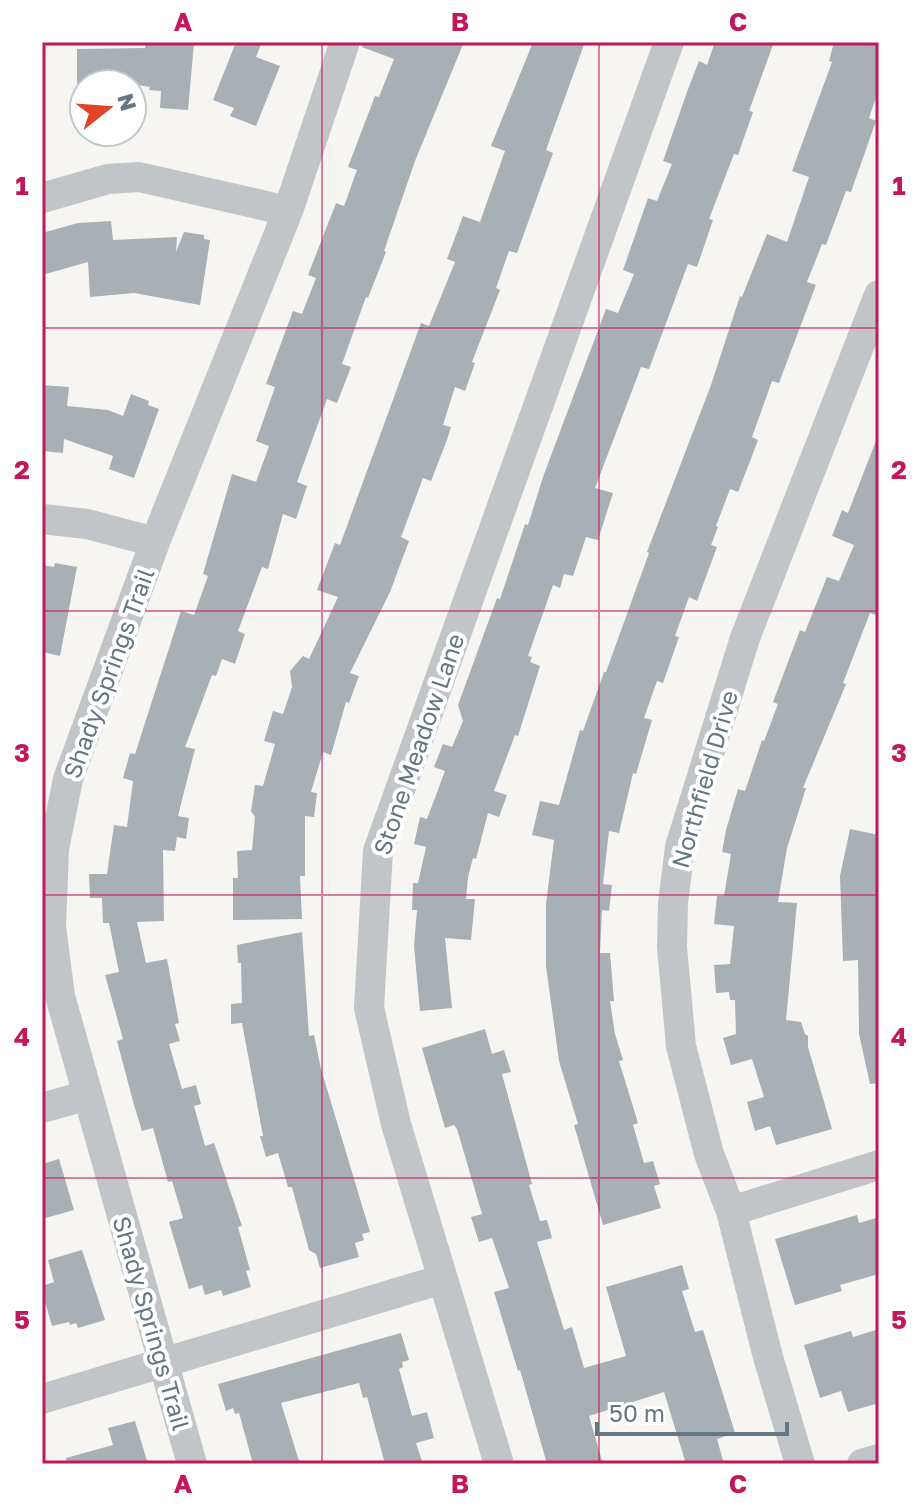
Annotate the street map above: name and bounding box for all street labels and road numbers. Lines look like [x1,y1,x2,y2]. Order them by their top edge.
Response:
street label: Shady Springs Trail [56,564,160,782]
street label: Stone Meadow Lane [366,630,470,858]
street label: Northfield Drive [665,687,743,871]
street label: Shady Springs Trail [108,1213,196,1433]

